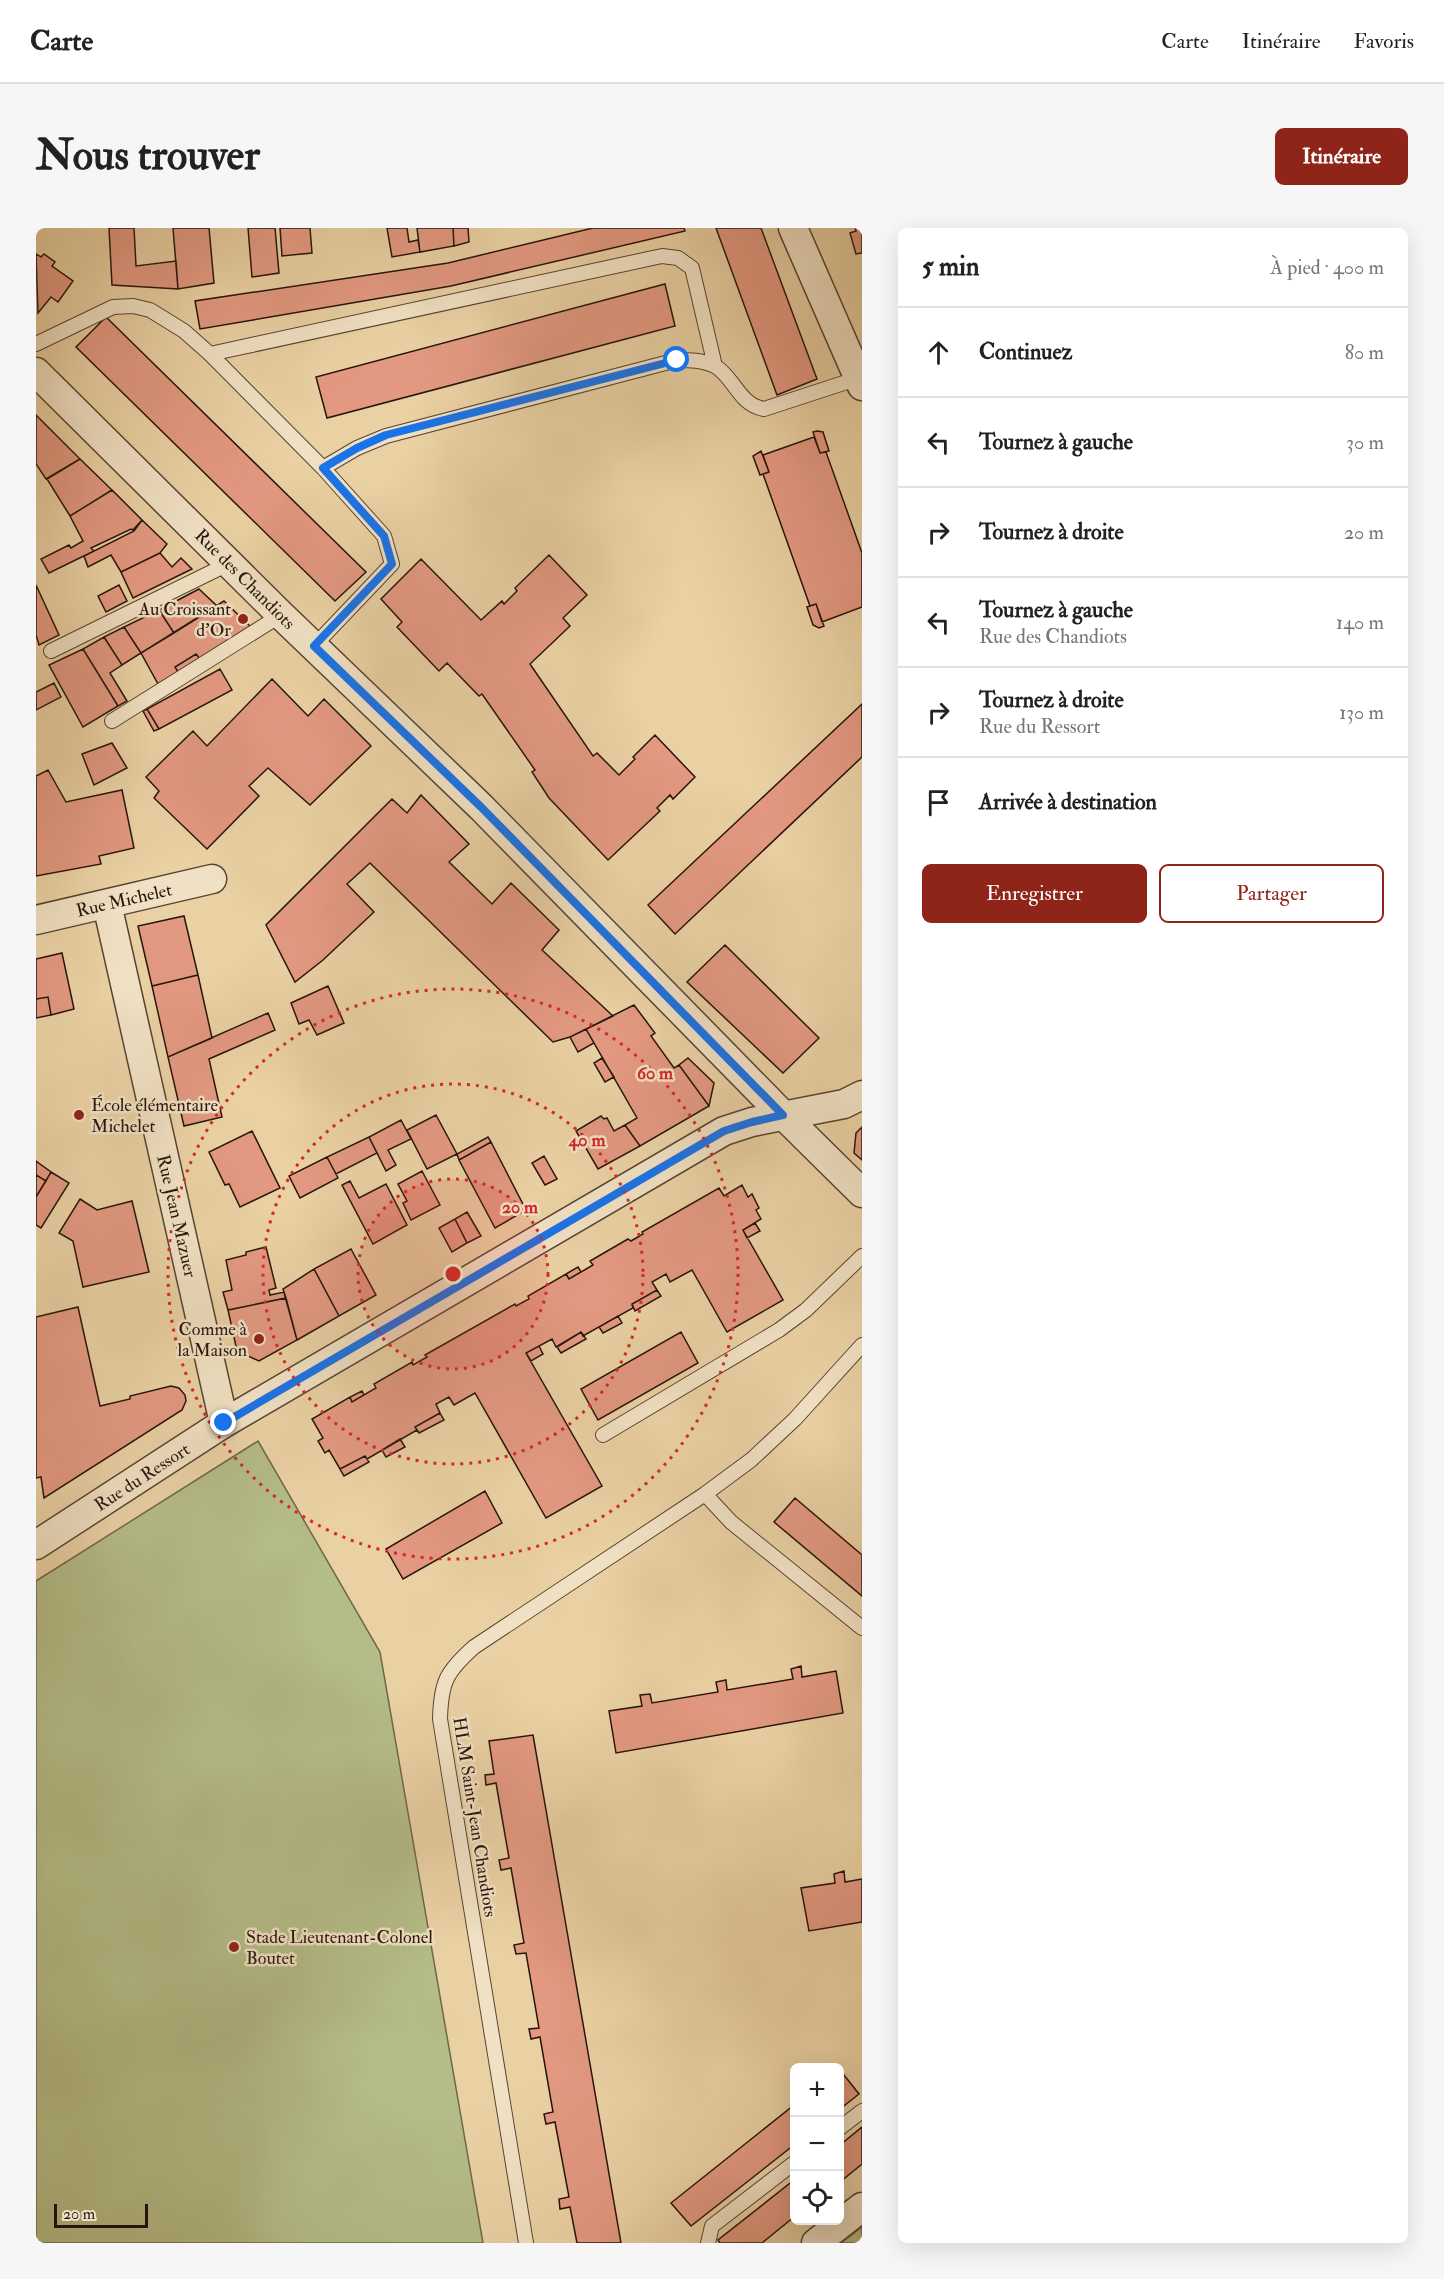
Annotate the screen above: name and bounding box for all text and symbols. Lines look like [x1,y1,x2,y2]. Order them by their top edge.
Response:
text: Carte [30,24,93,59]
text: Carte [1161,28,1209,55]
text: Itinéraire [1242,28,1320,55]
text: Favoris [1353,28,1414,55]
button: Itinéraire [1275,128,1408,185]
text: Nous trouver [36,130,260,182]
text: 5 min [922,251,979,283]
text: À pied · 400 m [1270,255,1384,280]
icon: ahead [922,336,955,369]
text: Continuez [979,338,1072,366]
text: 80 m [1345,340,1384,365]
route start [663,346,689,372]
icon: left [922,426,955,459]
text: Tournez à gauche [979,428,1133,456]
text: 30 m [1346,430,1384,455]
icon: right [922,516,955,549]
text: Tournez à droite [979,518,1124,546]
text: 20 m [1344,520,1384,545]
street label: Rue des Chandiots [189,524,300,635]
text: Tournez à gauche [979,596,1133,624]
place label: Au Croissant d'Or [138,598,231,642]
icon: left [922,606,955,639]
text: 140 m [1336,610,1384,635]
marker: Au Croissant d'Or [236,612,250,626]
text: Rue des Chandiots [979,624,1127,649]
text: Tournez à droite [979,686,1124,714]
icon: right [922,696,955,729]
text: 130 m [1339,700,1384,725]
text: Rue du Ressort [979,714,1100,739]
icon: arrive [922,786,955,819]
text: Arrivée à destination [979,788,1157,816]
button: Enregistrer [922,864,1147,923]
button: Partager [1159,864,1384,923]
street label: Rue Michelet [74,878,174,923]
text: 60 m [637,1062,674,1085]
place label: École élémentaire Michelet [91,1094,218,1138]
marker: École élémentaire Michelet [72,1108,86,1122]
text: 40 m [568,1129,606,1152]
street label: Rue Jean Mazuer [151,1152,202,1280]
text: 20 m [502,1196,539,1219]
centre of rings [443,1264,463,1284]
place label: Comme à la Maison [178,1318,248,1362]
marker: Comme à la Maison [252,1332,266,1346]
route end [210,1409,236,1435]
street label: Rue du Ressort [90,1438,194,1517]
street label: HLM Saint-Jean Chandiots [447,1715,502,1919]
place label: Stade Lieutenant-Colonel Boutet [246,1926,433,1970]
marker: Stade Lieutenant-Colonel Boutet [227,1940,241,1954]
map controls [790,2063,844,2225]
button: + [790,2063,844,2117]
button: − [790,2117,844,2171]
button: locate [790,2171,844,2225]
scale bar [54,2201,148,2228]
text: 20 m [63,2204,95,2224]

